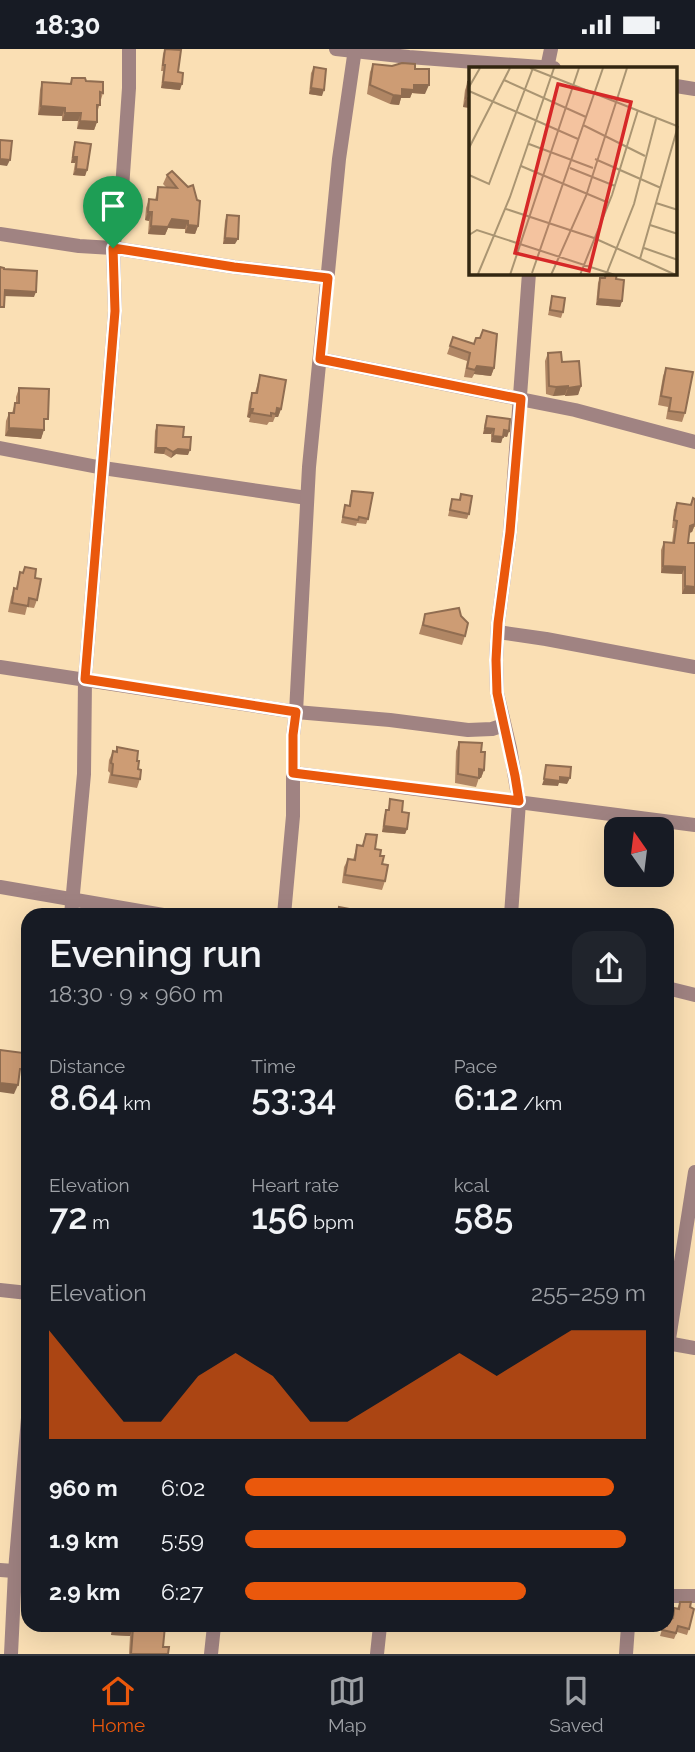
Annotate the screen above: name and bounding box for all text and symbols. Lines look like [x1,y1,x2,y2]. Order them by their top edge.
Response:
text: 18:30 [35,10,100,40]
inset map [469,67,678,275]
pin [83,176,143,248]
icon: arrive [94,187,132,225]
north arrow [604,817,674,887]
map controls [604,817,674,887]
text: Evening run [49,931,262,976]
button: share [572,931,646,1005]
text: 18:30 · 9 × 960 m [49,980,223,1007]
text: Distance [49,1055,125,1077]
text: Time [251,1055,296,1077]
text: Pace [454,1055,497,1077]
text: 8.64 [49,1077,118,1118]
text: 53:34 [251,1077,337,1118]
text: 6:12 [454,1077,518,1118]
text: km [118,1092,151,1114]
text: /km [518,1092,562,1114]
text: Elevation [49,1174,130,1196]
text: Heart rate [251,1174,339,1196]
text: kcal [454,1174,489,1196]
text: 72 [49,1196,87,1237]
text: 156 [251,1196,308,1237]
text: 585 [454,1196,513,1237]
text: m [87,1211,110,1233]
text: bpm [308,1211,354,1233]
text: Elevation [49,1279,147,1306]
text: 255–259 m [531,1279,646,1306]
text: 960 m [49,1474,118,1501]
text: 6:02 [161,1474,205,1501]
text: 1.9 km [49,1526,119,1553]
text: 5:59 [161,1526,204,1553]
text: 2.9 km [49,1578,120,1605]
text: 6:27 [161,1578,203,1605]
tab: Home [91,1672,145,1736]
tab: Map [328,1672,367,1736]
tab: Saved [549,1672,604,1736]

